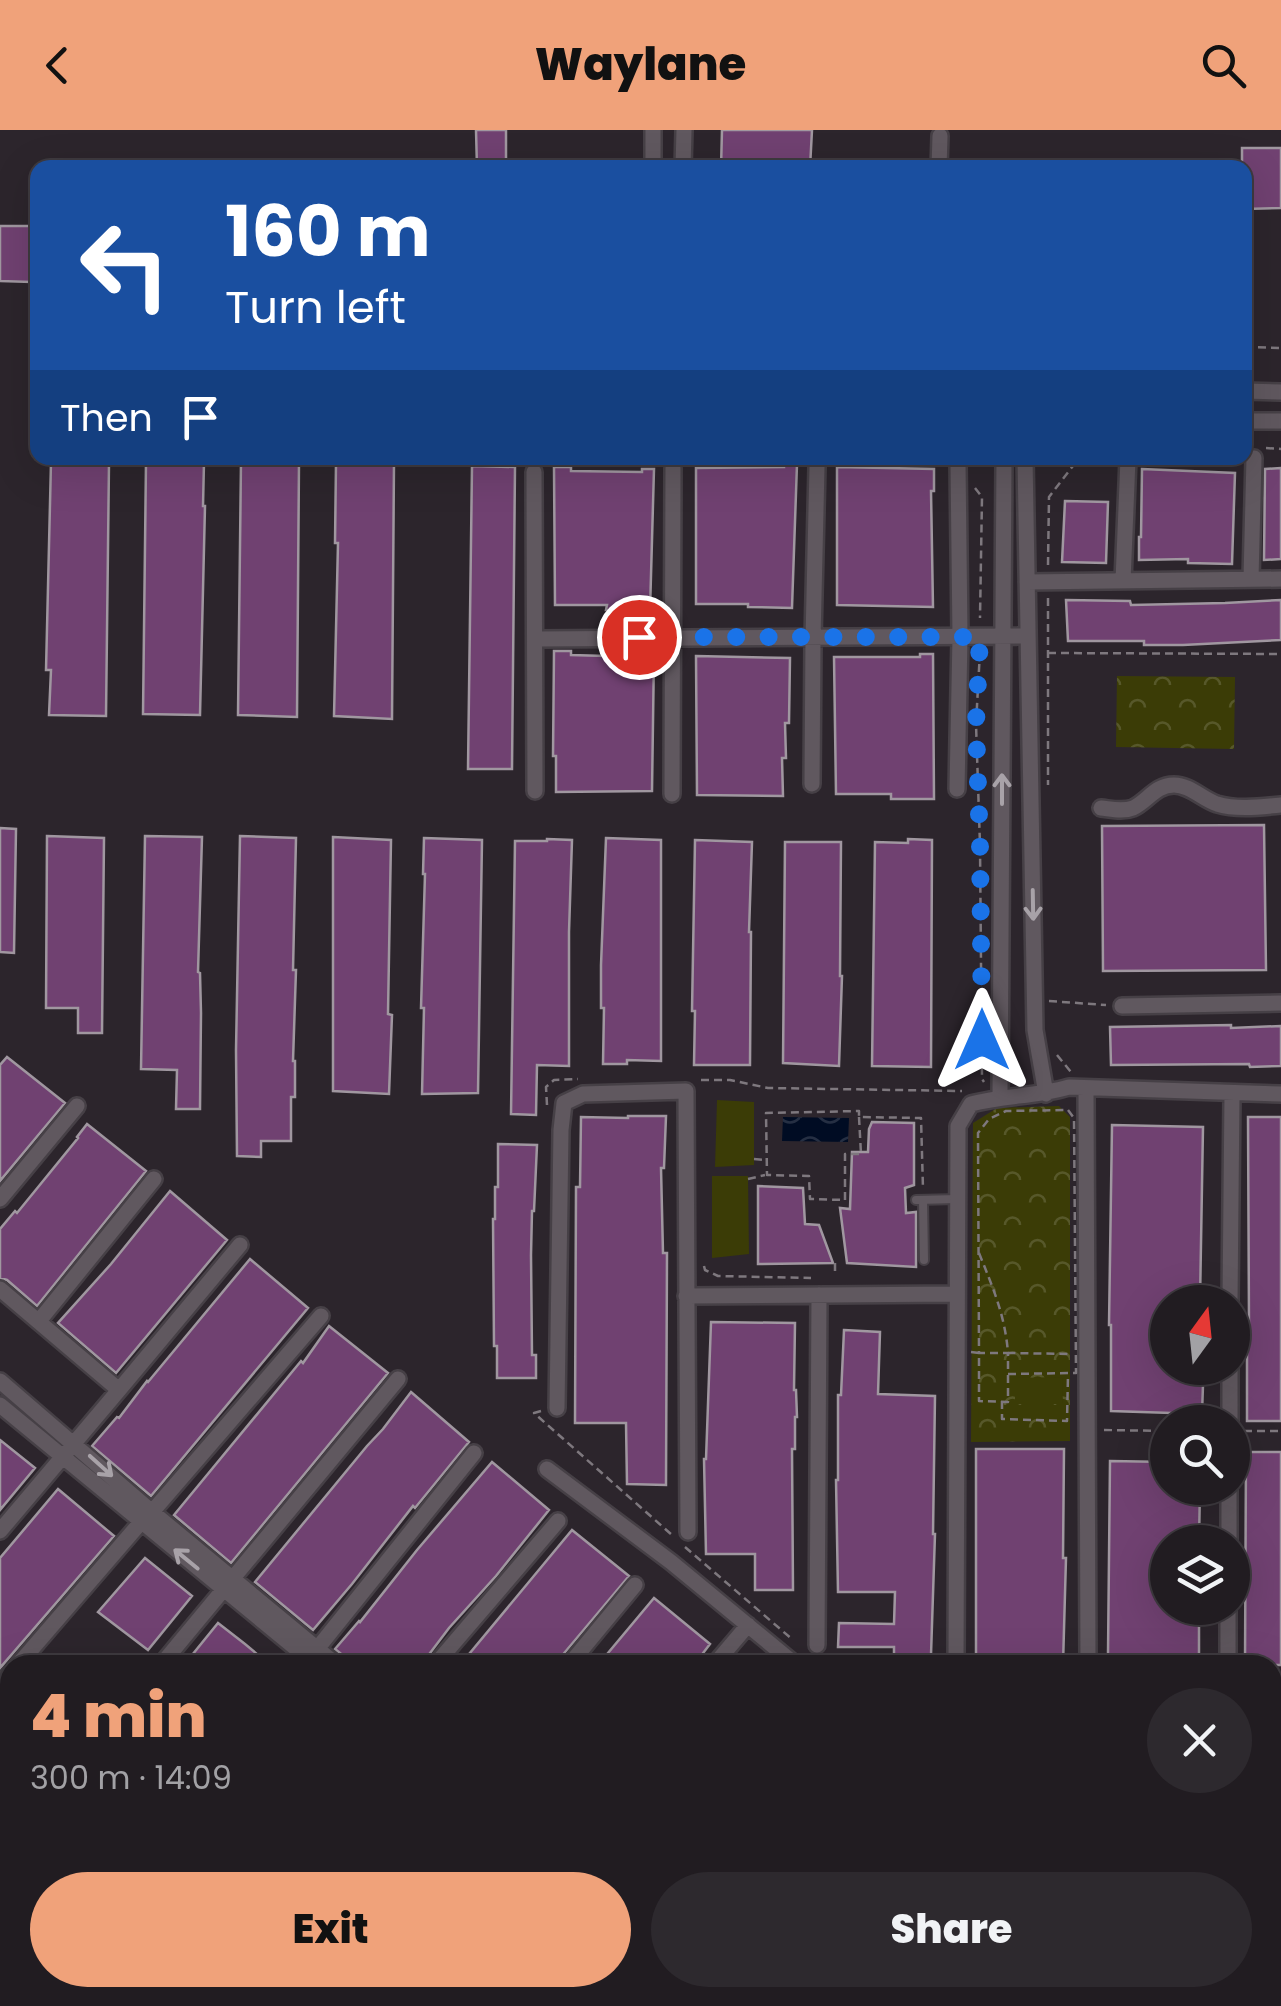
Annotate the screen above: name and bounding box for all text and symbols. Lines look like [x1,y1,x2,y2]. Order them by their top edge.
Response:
text: Waylane [535,33,746,96]
icon: back [30,38,85,93]
icon: search [1196,38,1251,93]
text: 160 m [225,182,431,281]
icon: left [60,200,190,330]
text: Turn left [225,276,406,339]
icon: arrive [173,390,228,445]
text: Then [60,391,153,444]
pin [597,595,682,680]
icon: arrive [612,610,667,665]
one-way arrow [992,773,1012,806]
one-way arrow [1023,888,1042,920]
position arrow [930,988,1034,1092]
north arrow [1150,1285,1250,1385]
map controls [1150,1285,1250,1625]
button: search [1150,1405,1250,1505]
one-way arrow [88,1455,113,1478]
button: layers [1150,1525,1250,1625]
one-way arrow [174,1548,200,1570]
text: 4 min [30,1674,207,1758]
button: close [1147,1688,1252,1793]
text: 300 m · 14:09 [30,1755,232,1800]
button: Exit [30,1872,631,1987]
button: Share [651,1872,1252,1987]

